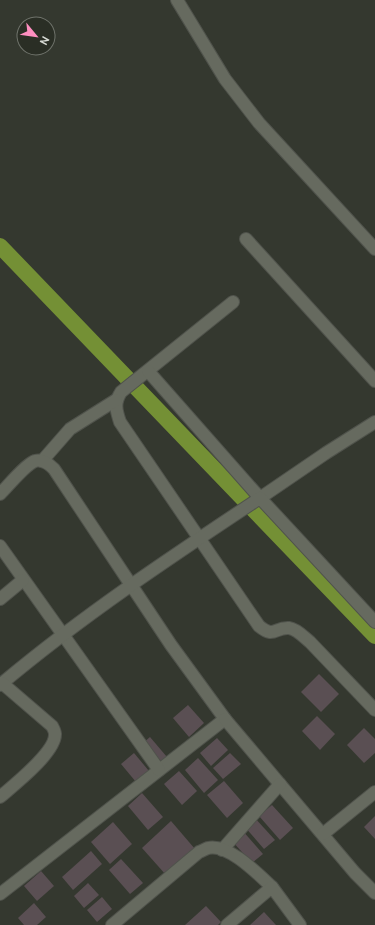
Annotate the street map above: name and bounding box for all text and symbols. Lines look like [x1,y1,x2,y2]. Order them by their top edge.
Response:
north arrow [16,16,56,56]
text: N [38,34,52,47]

